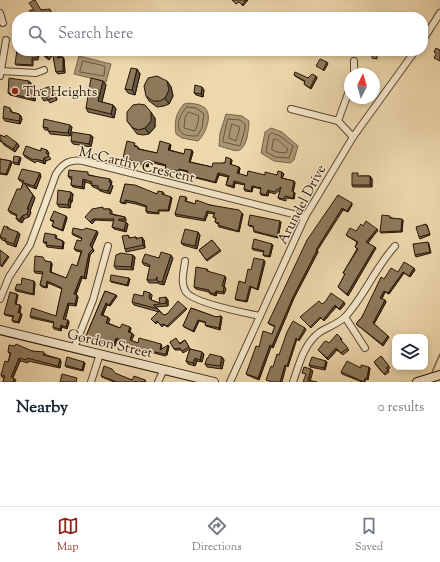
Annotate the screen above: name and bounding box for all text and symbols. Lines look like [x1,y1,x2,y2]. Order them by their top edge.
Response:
search box [12,12,428,56]
icon: search [26,23,48,45]
text: Search here [58,24,133,45]
north arrow [344,68,380,104]
place label: The Heights [23,83,97,103]
marker: The Heights [10,86,20,96]
street label: McCarthy Crescent [77,143,197,189]
street label: Arundel Drive [273,162,332,248]
street label: Gordon Street [65,325,154,365]
map controls [392,334,428,370]
button: layers [392,334,428,370]
text: Nearby [16,396,68,420]
text: 0 results [378,399,424,417]
tab: Map [57,515,79,555]
tab: Directions [192,515,242,555]
tab: Saved [355,515,383,555]

